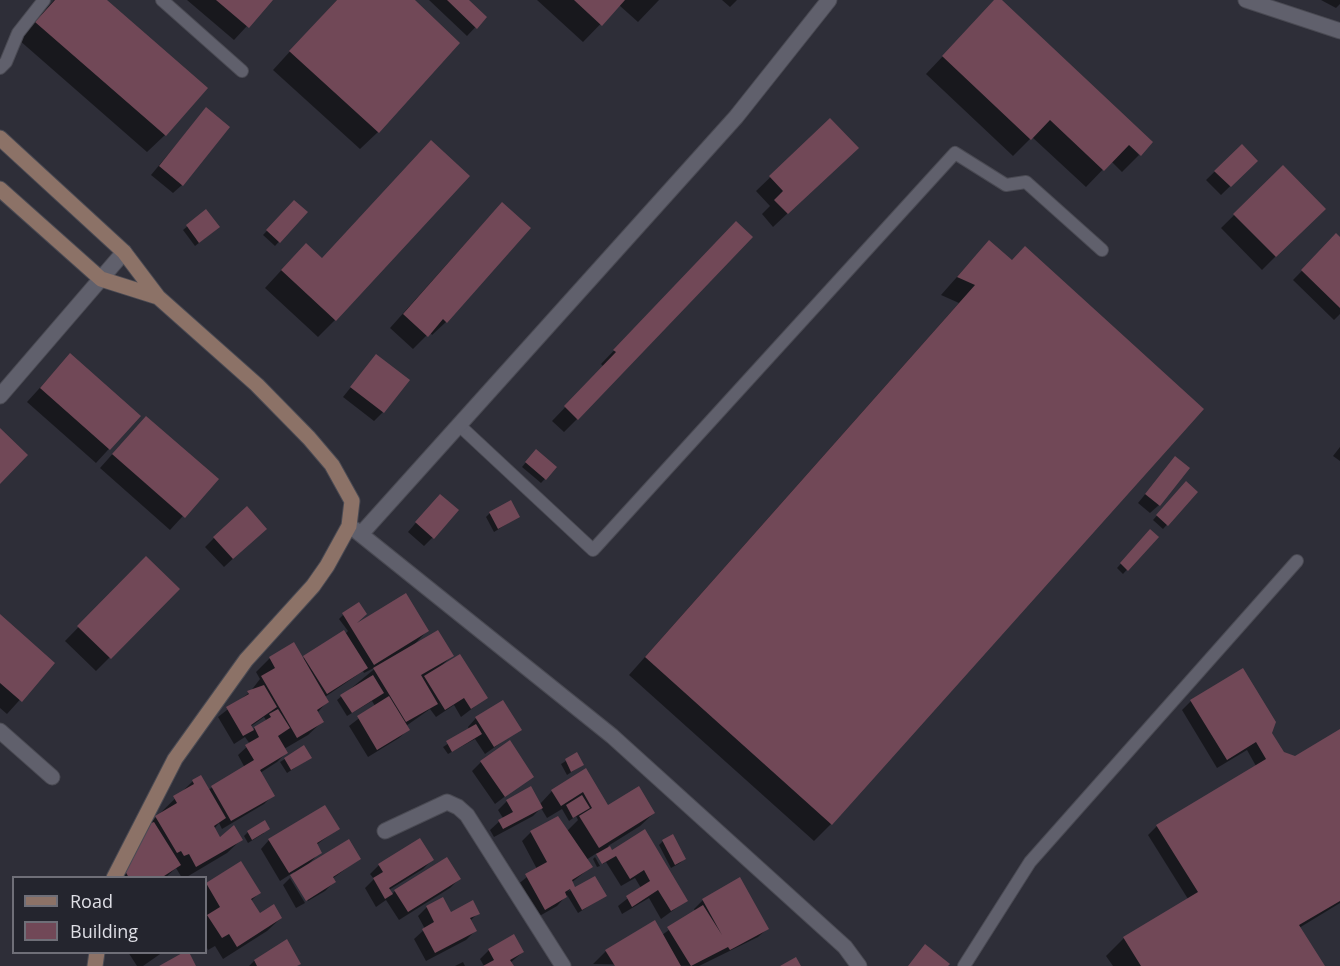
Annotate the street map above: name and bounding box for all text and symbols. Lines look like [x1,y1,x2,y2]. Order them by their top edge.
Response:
legend [12,876,207,954]
text: Road [70,889,113,913]
text: Building [70,919,138,943]

